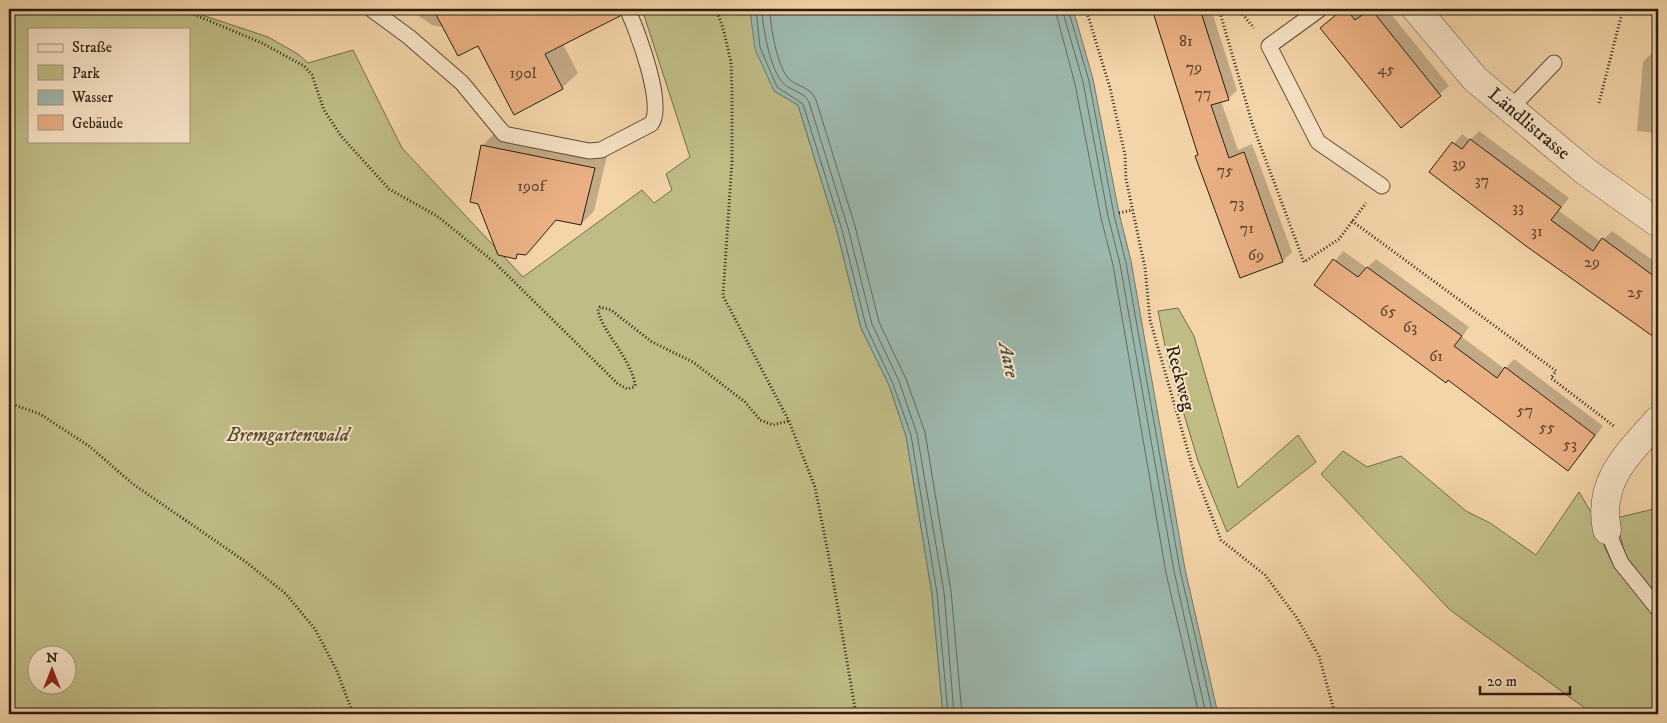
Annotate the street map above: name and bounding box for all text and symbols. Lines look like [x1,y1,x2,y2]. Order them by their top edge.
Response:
legend [28,28,190,142]
house number: 81 [1179,31,1193,51]
text: Straße [72,38,112,57]
house number: 79 [1186,57,1202,77]
house number: 45 [1377,59,1395,79]
house number: 190l [509,63,537,83]
text: Park [72,64,101,83]
house number: 77 [1195,83,1211,103]
street label: Ländlistrasse [1483,83,1575,165]
text: Wasser [71,88,113,107]
text: Gebäude [72,114,123,133]
house number: 39 [1452,153,1466,173]
house number: 75 [1217,160,1233,180]
house number: 37 [1475,170,1489,190]
house number: 190f [517,176,548,196]
house number: 73 [1230,193,1244,213]
house number: 33 [1512,197,1524,217]
house number: 71 [1240,218,1254,238]
house number: 31 [1531,221,1543,241]
house number: 69 [1248,245,1264,265]
house number: 29 [1584,252,1600,272]
house number: 25 [1627,282,1643,302]
house number: 65 [1380,301,1396,321]
house number: 63 [1403,317,1417,337]
water label: Aare [992,338,1024,381]
street label: Reckweg [1160,343,1200,414]
house number: 61 [1429,346,1443,366]
house number: 57 [1517,400,1533,420]
house number: 55 [1539,417,1555,437]
park label: Bremgartenwald [226,424,352,447]
house number: 53 [1563,434,1577,454]
north arrow [28,646,78,696]
text: N [46,649,58,667]
scale bar [1480,663,1570,695]
text: 20 m [1487,672,1517,691]

